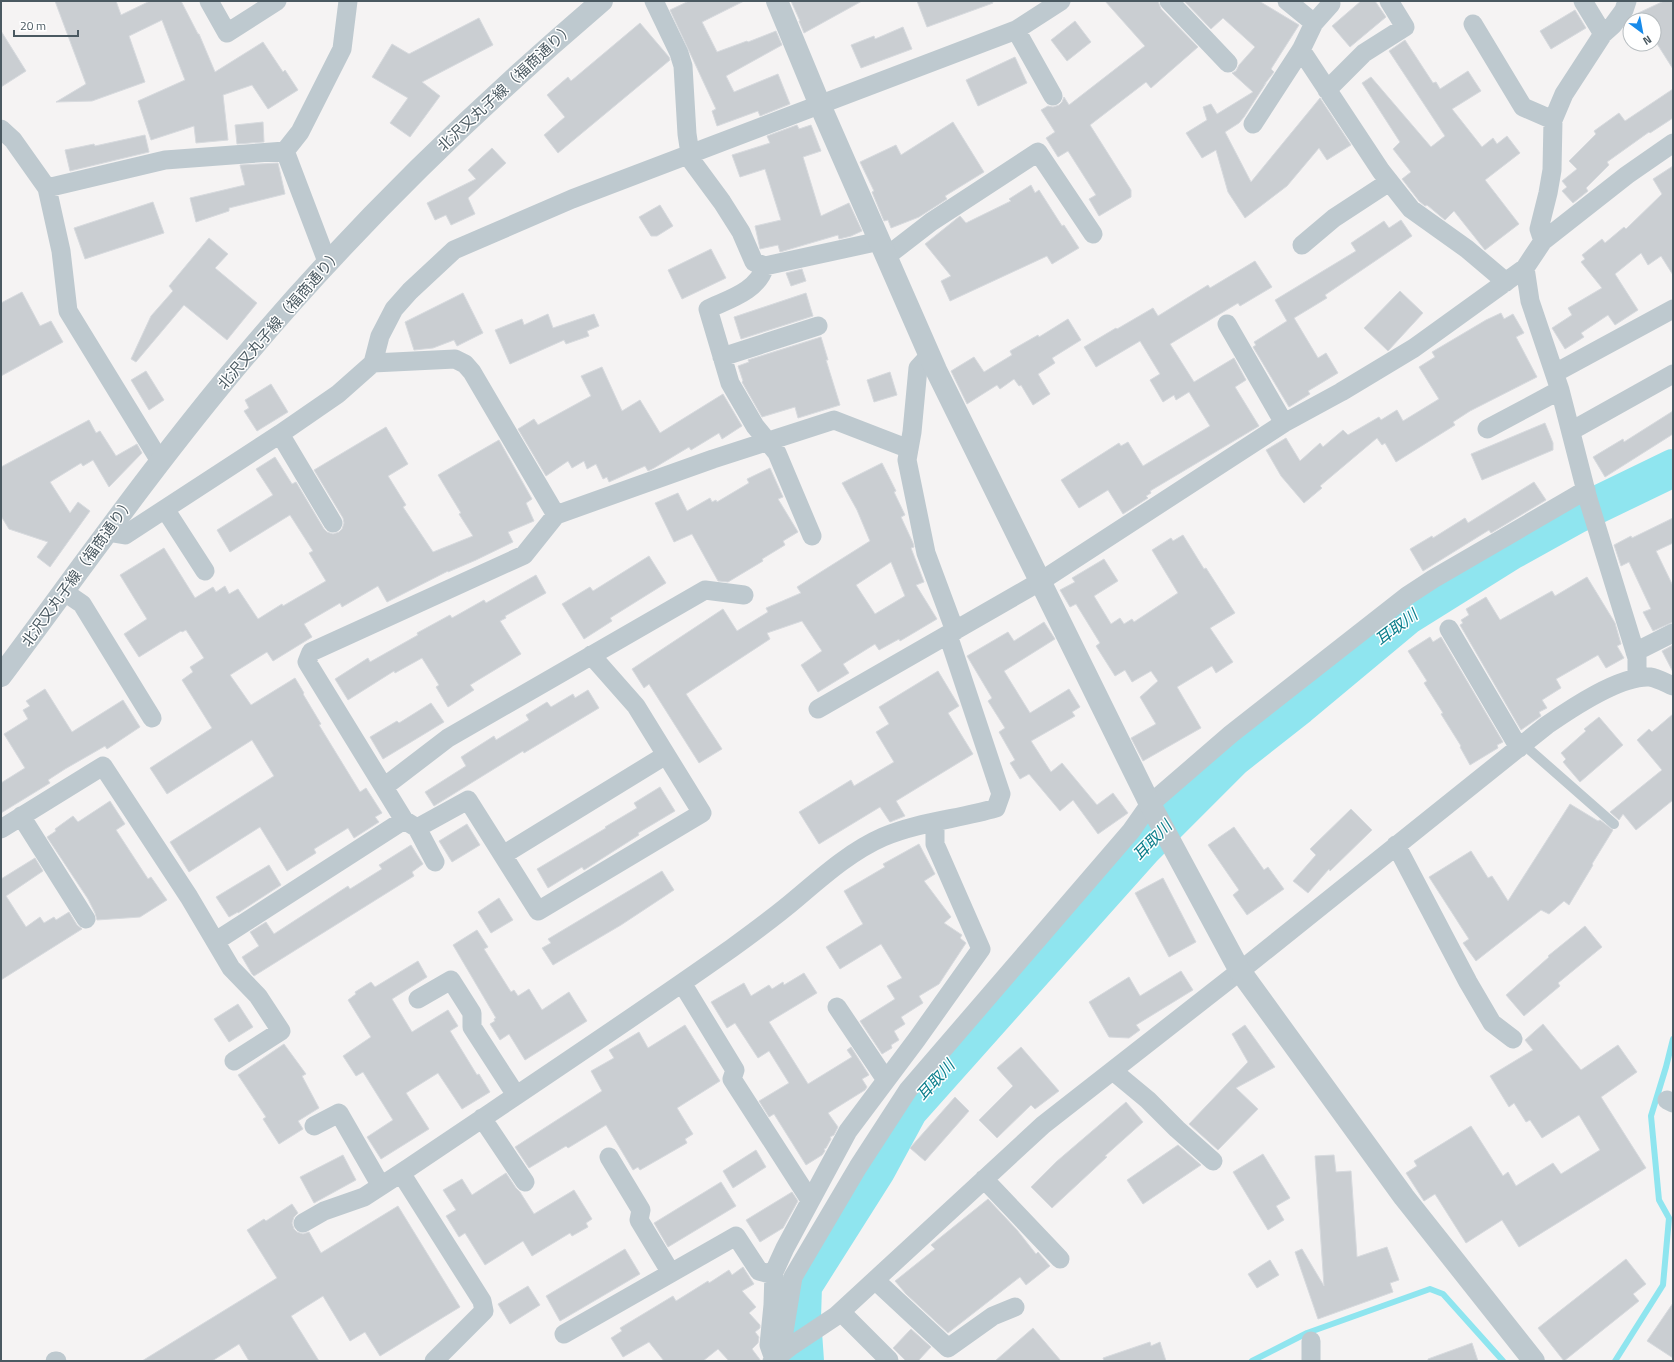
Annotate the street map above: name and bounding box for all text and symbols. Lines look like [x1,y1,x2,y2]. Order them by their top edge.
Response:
scale bar [14,12,78,38]
north arrow [1622,12,1662,52]
text: 20 m [20,16,46,35]
street label: 北沢又丸子線（福商通り） [432,17,579,156]
text: N [1640,32,1655,49]
street label: 北沢又丸子線（福商通り） [212,243,347,394]
street label: 北沢又丸子線（福商通り） [15,492,140,651]
water label: 耳取川 [1370,602,1424,651]
water label: 耳取川 [1127,813,1179,866]
water label: 耳取川 [910,1053,961,1106]

